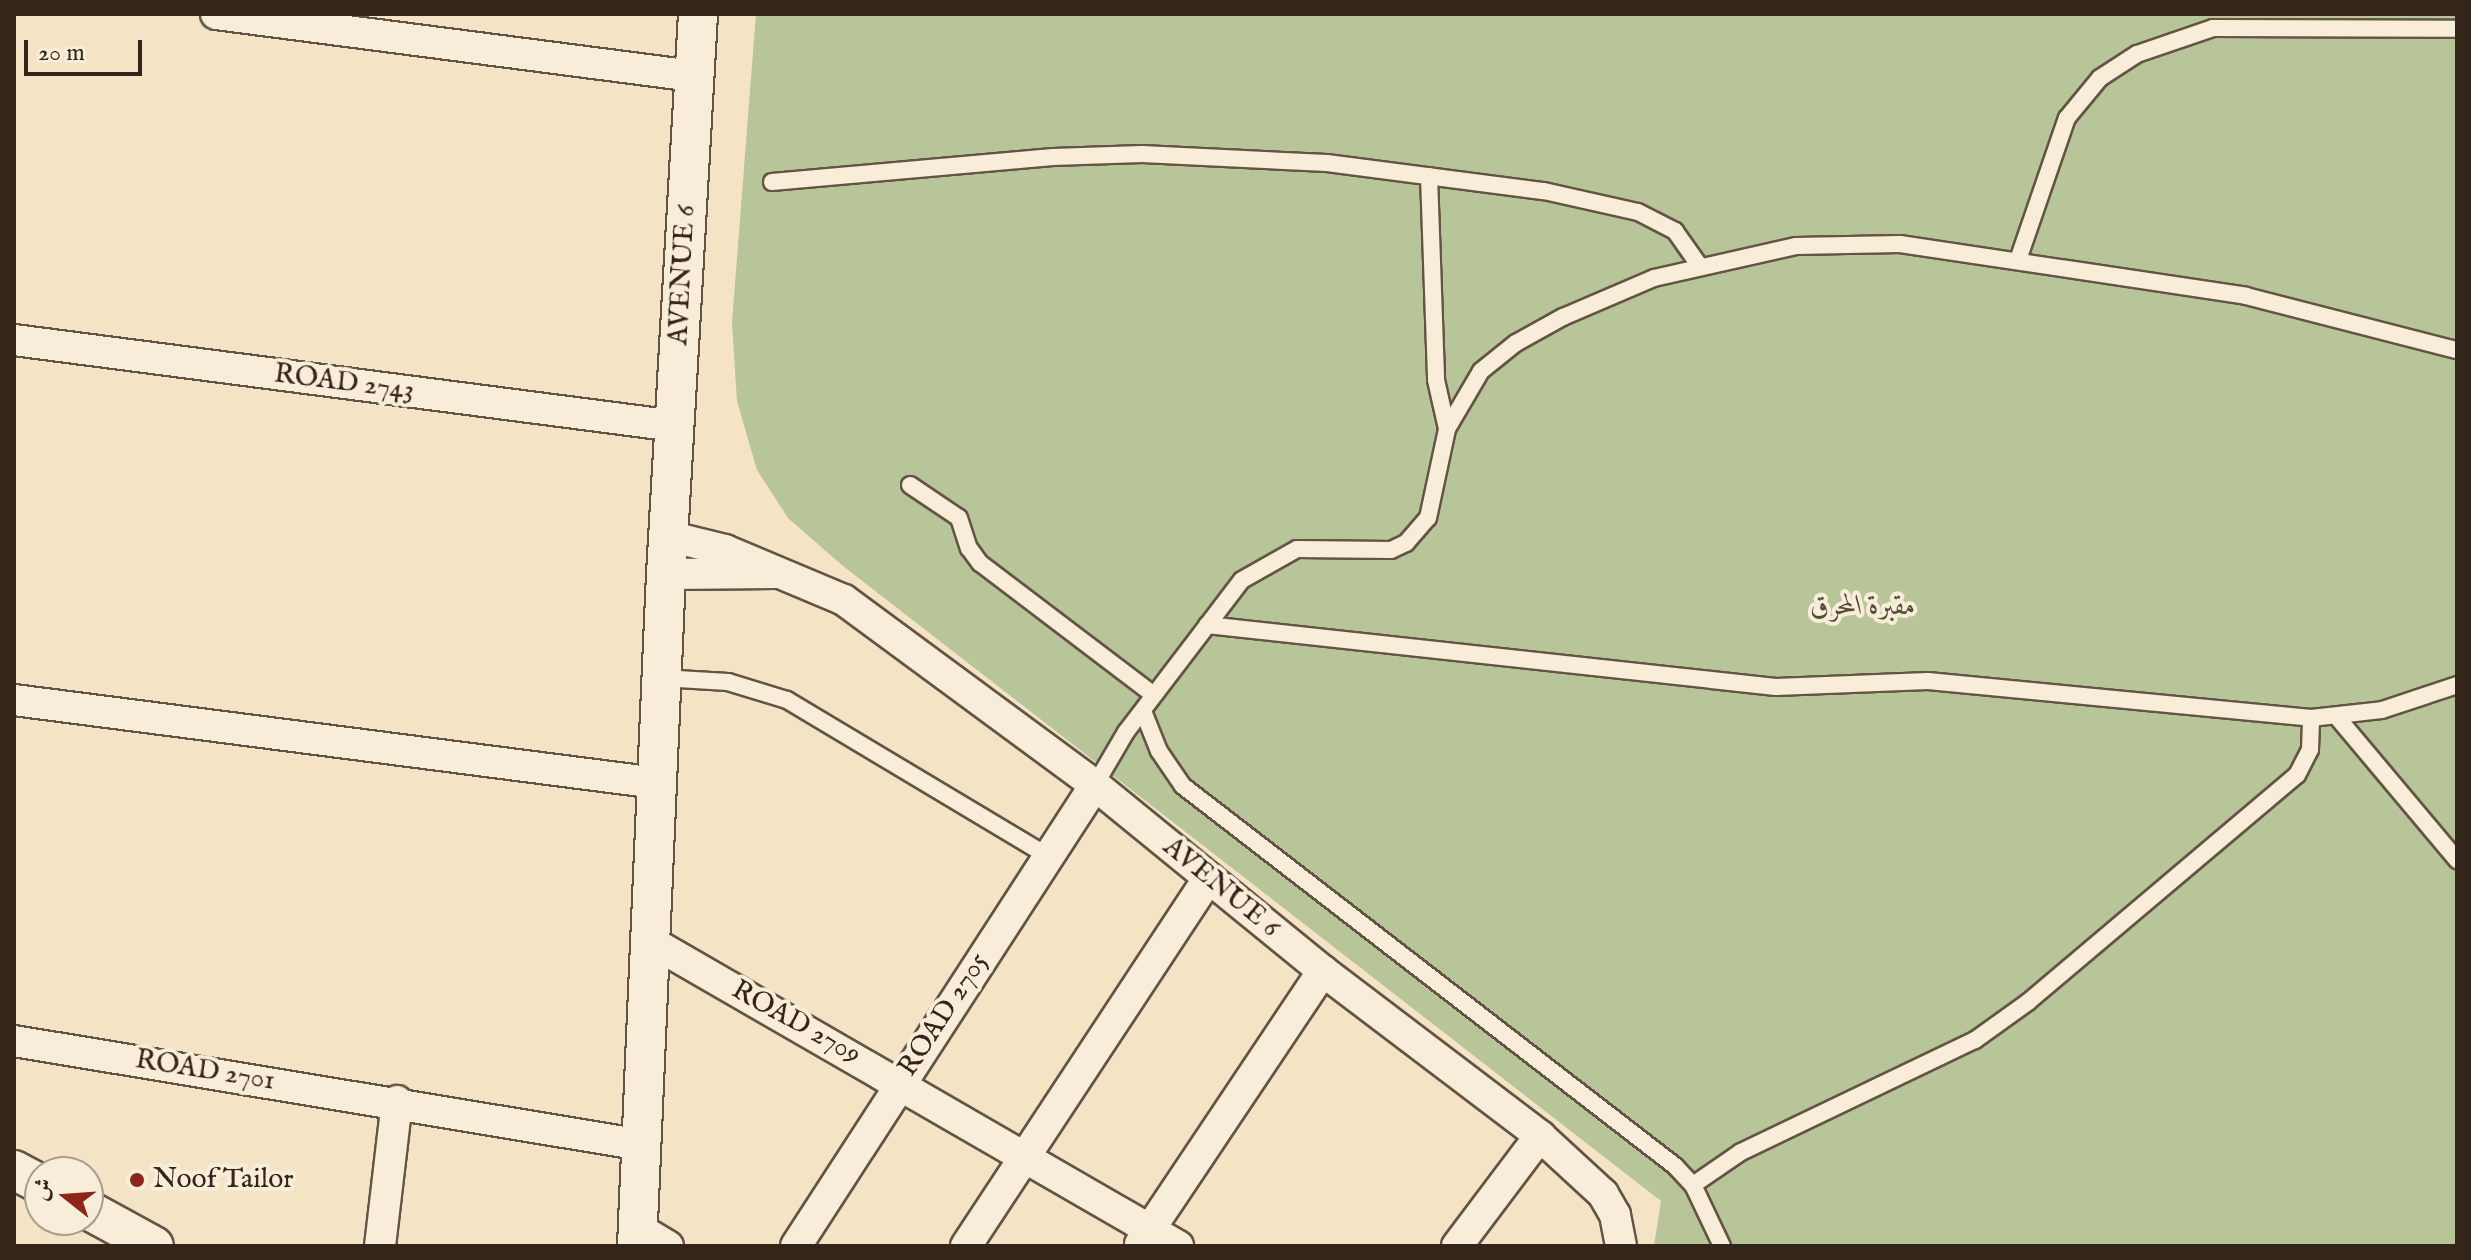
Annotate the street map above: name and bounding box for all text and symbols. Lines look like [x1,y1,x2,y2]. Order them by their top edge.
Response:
scale bar [28,24,146,74]
text: 20 m [38,38,85,69]
street label: AVENUE 6 [663,204,703,346]
street label: ROAD 2743 [272,358,416,408]
park label: مقبرة المحرق [1810,590,1916,624]
street label: AVENUE 6 [1156,831,1286,945]
street label: ROAD 2705 [892,947,996,1083]
street label: ROAD 2709 [725,974,867,1072]
street label: ROAD 2701 [133,1043,277,1099]
north arrow [24,1156,104,1236]
place label: Noof Tailor [153,1163,293,1197]
marker: Noof Tailor [128,1171,146,1189]
text: ش [26,1175,60,1204]

